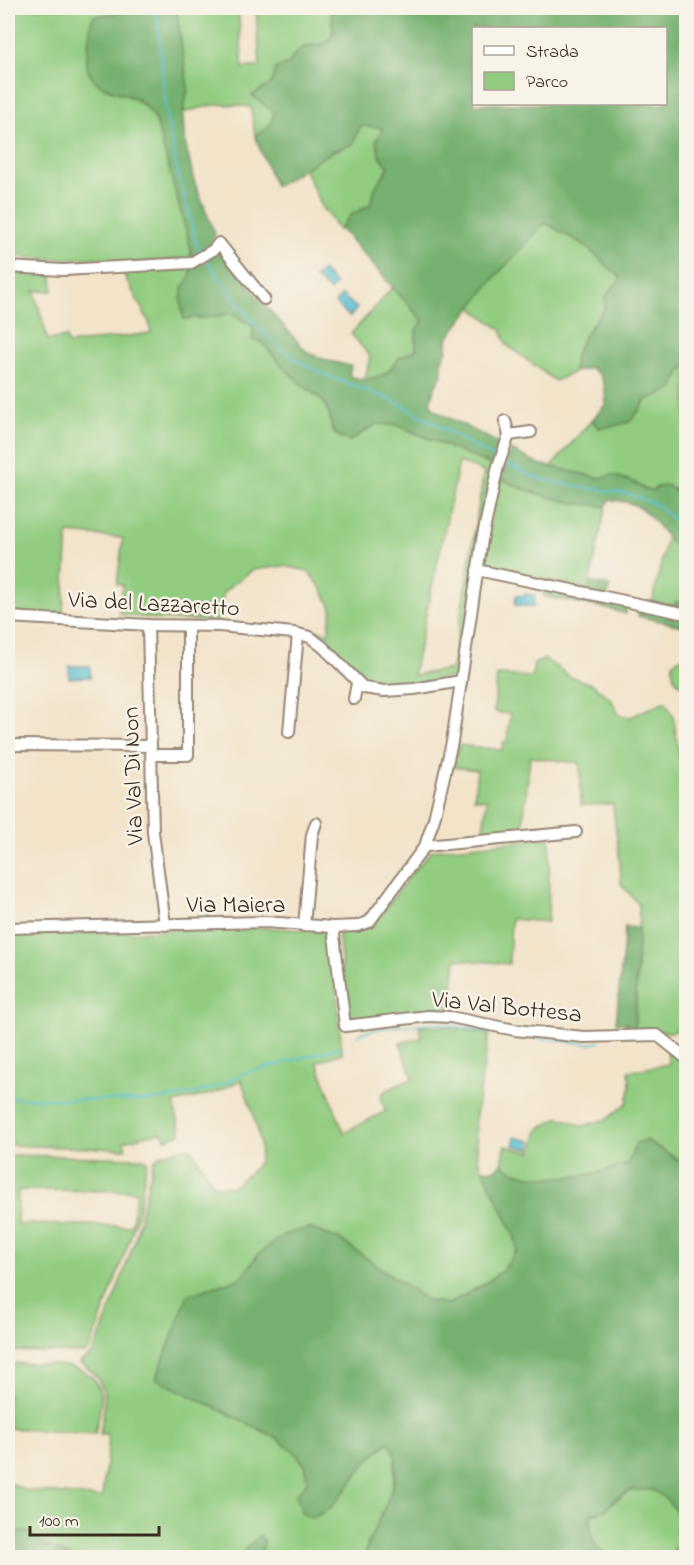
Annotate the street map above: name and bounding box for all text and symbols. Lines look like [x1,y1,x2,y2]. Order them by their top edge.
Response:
legend [472,27,667,105]
text: Strada [526,40,579,66]
text: Parco [526,70,568,96]
street label: Via del Lazzaretto [66,583,241,627]
street label: Via Val Di Non [115,706,154,847]
street label: Via Maiera [186,889,285,924]
street label: Via Val Bottesa [429,983,584,1034]
scale bar [30,1499,159,1537]
text: 100 m [39,1509,79,1535]

